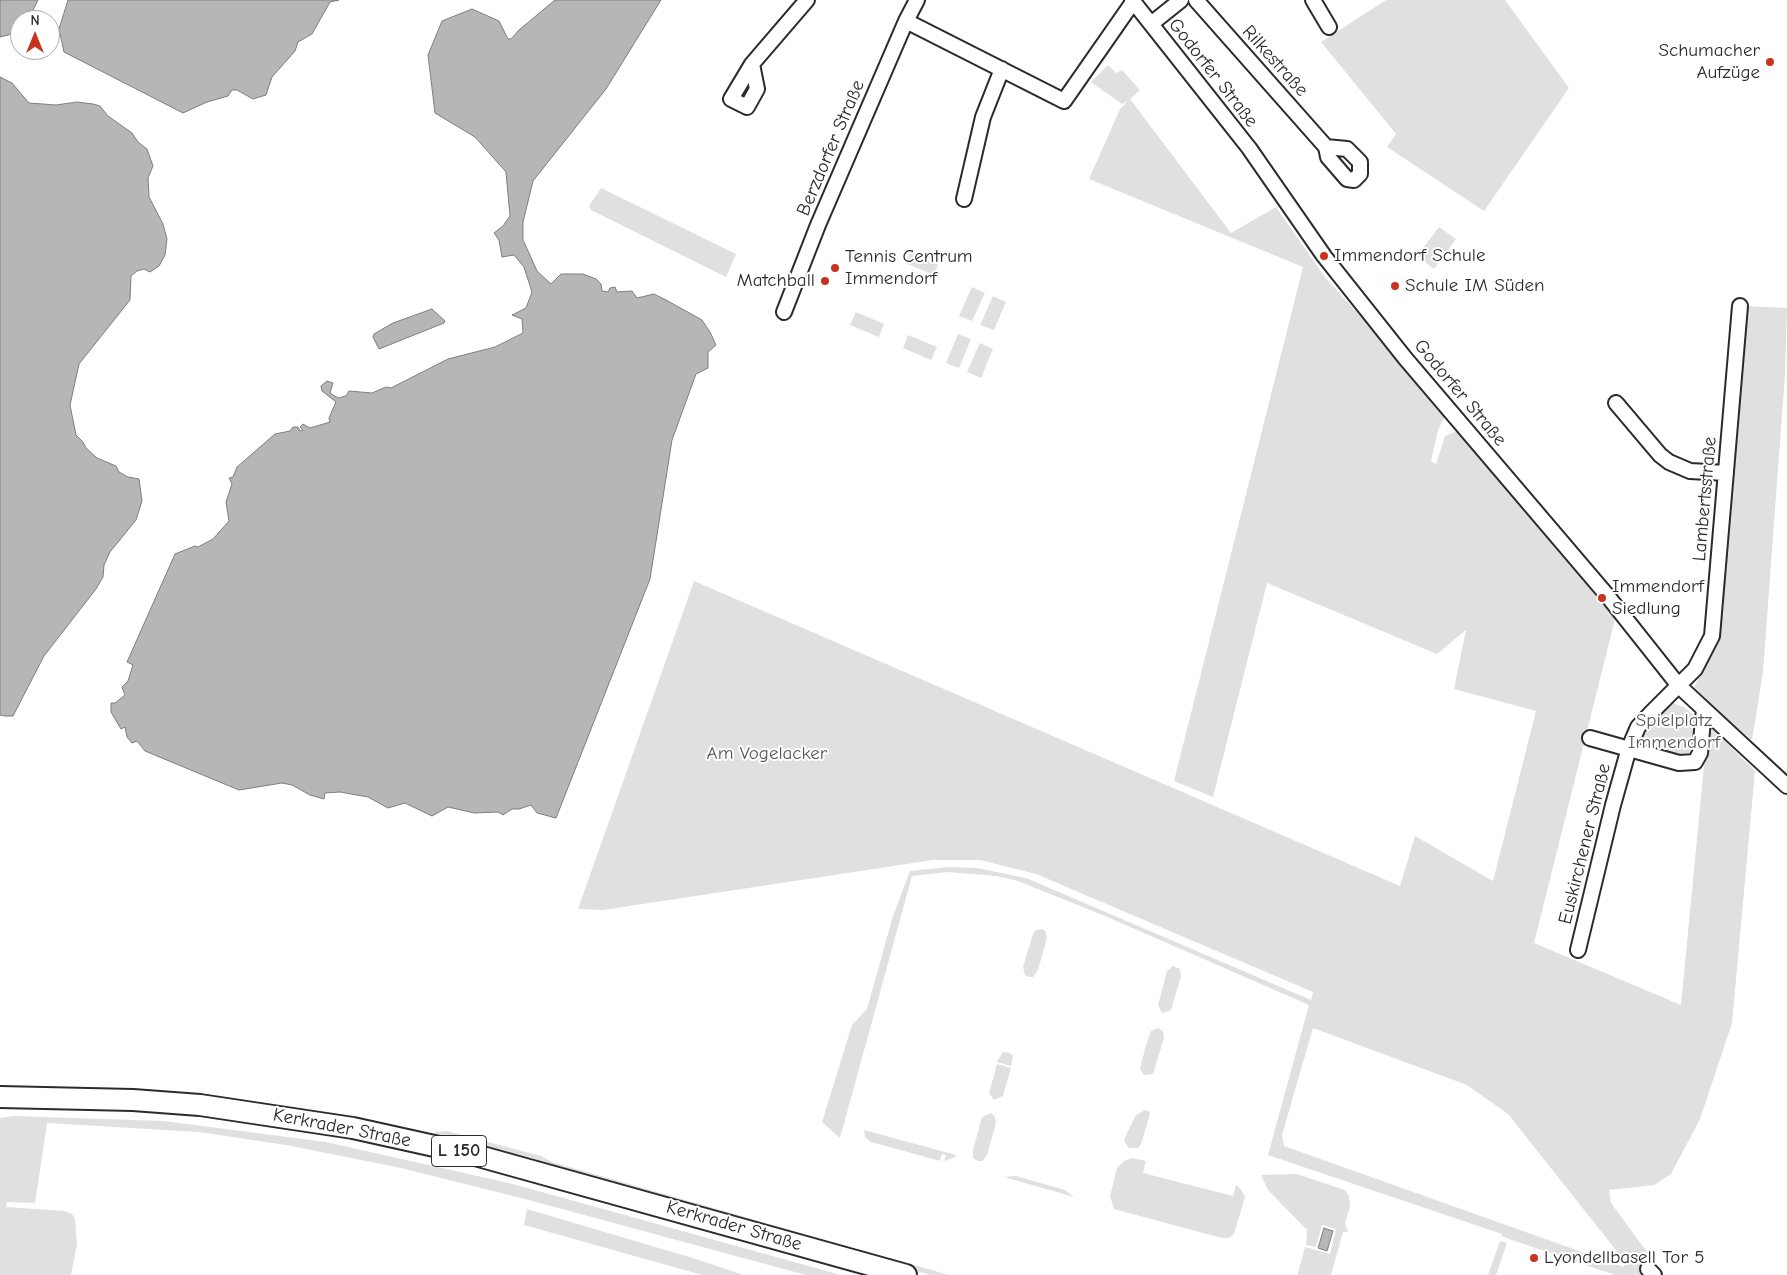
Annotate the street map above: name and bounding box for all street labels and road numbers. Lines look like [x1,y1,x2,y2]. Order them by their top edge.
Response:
street label: Godorfer Straße [1163,14,1263,132]
street label: Rilkestraße [1237,21,1313,101]
street label: Berzdorfer Straße [792,77,870,219]
street label: Godorfer Straße [1409,335,1511,451]
street label: Lambertsstraße [1688,436,1722,562]
street label: Euskirchener Straße [1554,761,1616,927]
street label: Kerkrader Straße [271,1103,413,1153]
road number: L 150 [432,1136,486,1166]
street label: Kerkrader Straße [664,1196,804,1256]

